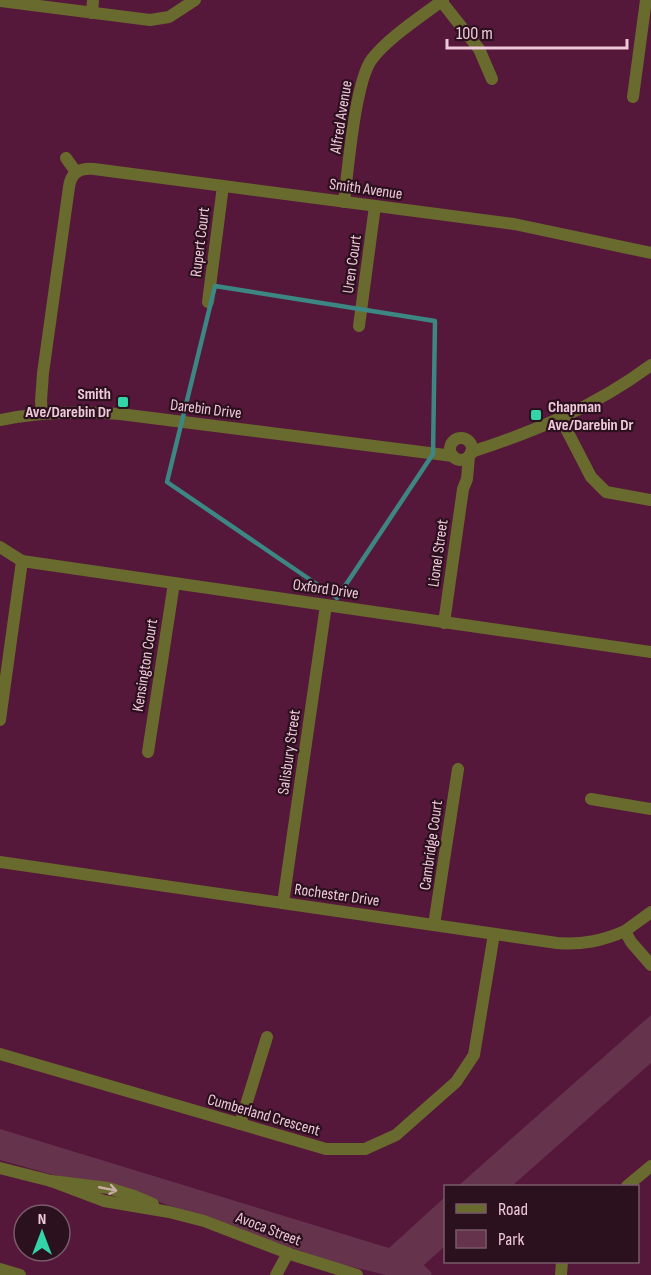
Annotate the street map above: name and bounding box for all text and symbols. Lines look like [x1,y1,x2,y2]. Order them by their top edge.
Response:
scale bar [447,12,627,50]
text: 100 m [456,23,493,44]
street label: Alfred Avenue [326,79,357,156]
street label: Smith Avenue [328,175,404,204]
street label: Rupert Court [187,206,214,278]
street label: Uren Court [339,234,366,295]
place label: Smith Ave/Darebin Dr [25,385,111,422]
marker: Smith Ave/Darebin Dr [116,395,130,409]
street label: Darebin Drive [169,396,243,423]
place label: Chapman Ave/Darebin Dr [547,398,634,435]
marker: Chapman Ave/Darebin Dr [529,408,543,422]
street label: Lionel Street [424,518,453,588]
street label: Oxford Drive [292,575,360,604]
street label: Kensington Court [129,617,162,713]
street label: Salisbury Street [274,708,305,796]
street label: Cambridge Court [416,799,447,891]
street label: Rochester Drive [293,880,380,911]
street label: Cumberland Crescent [205,1090,322,1141]
one-way arrow [98,1184,118,1195]
legend [444,1185,639,1263]
text: Road [498,1199,528,1220]
north arrow [12,1203,72,1263]
street label: Avoca Street [232,1208,304,1250]
text: N [38,1210,46,1229]
text: Park [498,1229,524,1250]

